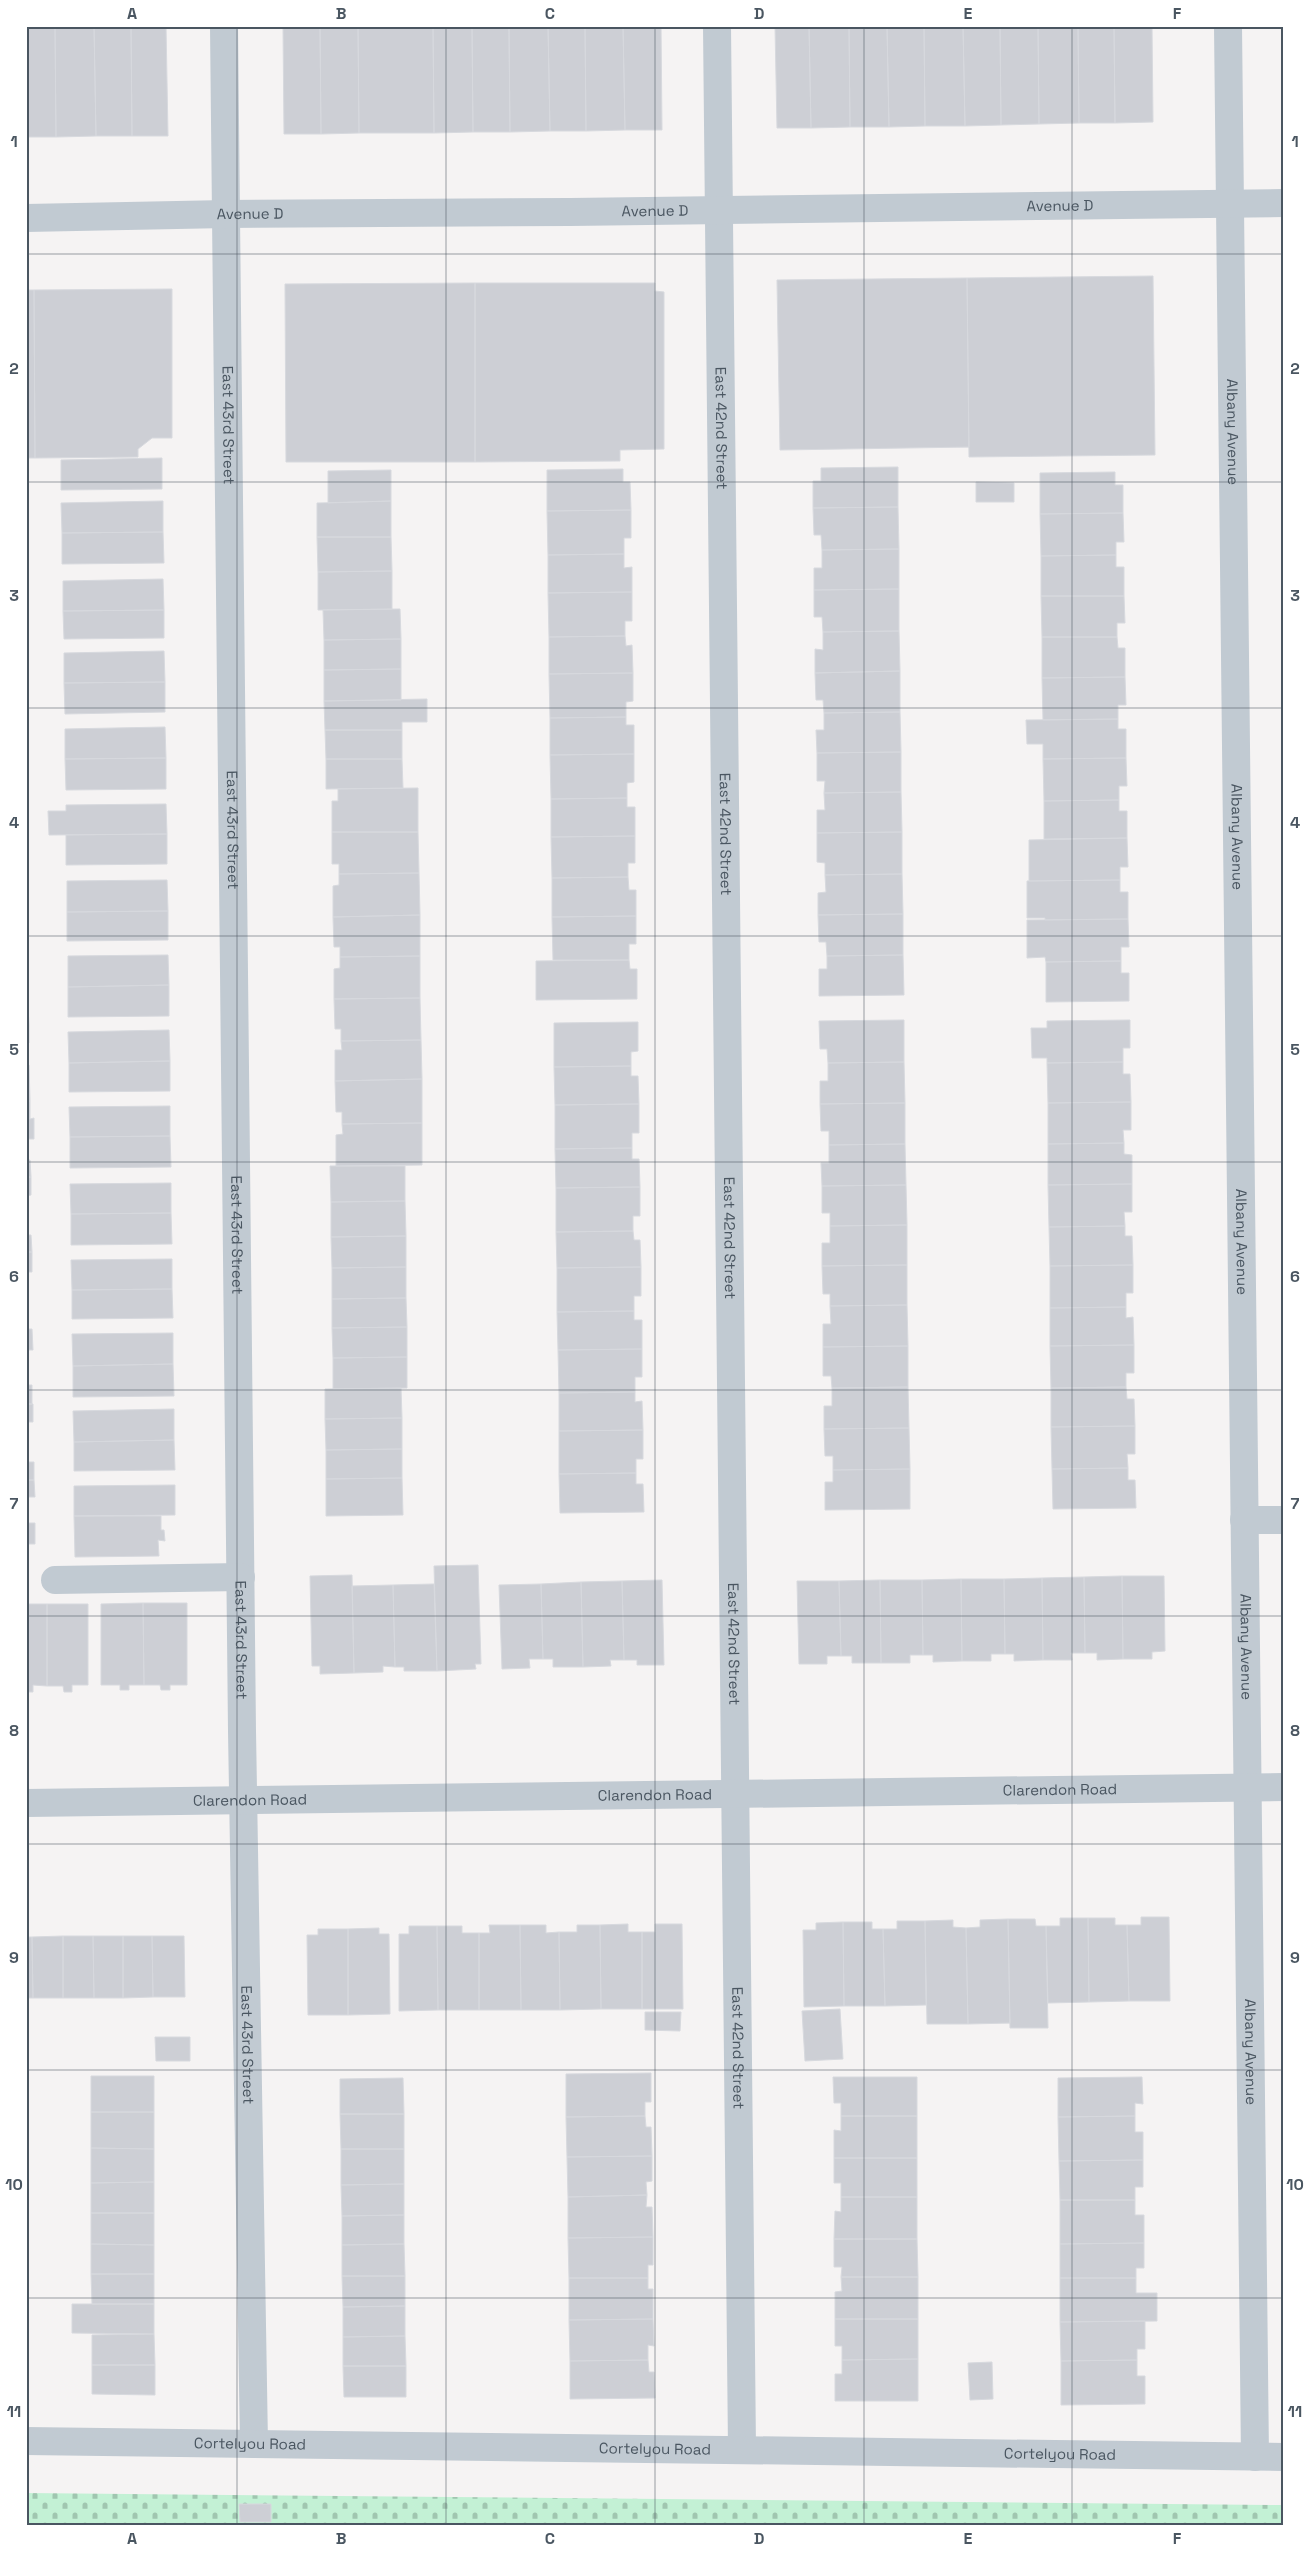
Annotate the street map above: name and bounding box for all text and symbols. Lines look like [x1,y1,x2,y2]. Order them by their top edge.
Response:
text: A [127,3,137,24]
text: B [336,3,346,24]
text: C [545,3,555,24]
text: D [754,3,764,24]
text: E [964,3,973,24]
text: F [1173,3,1182,24]
text: 1 [10,131,18,152]
text: 1 [1291,131,1299,152]
street label: Avenue D [1026,195,1093,215]
street label: Avenue D [621,201,689,220]
street label: Avenue D [216,204,283,223]
text: 2 [9,358,19,379]
text: 2 [1290,358,1300,379]
street label: East 43rd Street [219,365,239,485]
street label: East 42nd Street [712,367,732,489]
street label: Albany Avenue [1223,379,1243,485]
text: 3 [9,585,19,606]
text: 3 [1290,585,1300,606]
street label: East 43rd Street [223,770,243,890]
street label: East 42nd Street [716,773,736,895]
street label: Albany Avenue [1227,784,1248,890]
text: 4 [9,812,19,833]
text: 4 [1290,812,1300,833]
text: 5 [9,1039,19,1060]
text: 5 [1290,1039,1300,1060]
street label: East 43rd Street [227,1175,247,1295]
street label: East 42nd Street [720,1177,740,1299]
street label: Albany Avenue [1232,1189,1252,1295]
text: 6 [9,1266,19,1287]
text: 6 [1290,1266,1300,1287]
text: 7 [10,1493,19,1514]
text: 7 [1291,1493,1300,1514]
street label: East 43rd Street [231,1580,252,1699]
street label: East 42nd Street [724,1583,744,1705]
street label: Albany Avenue [1236,1594,1257,1700]
text: 8 [9,1720,19,1741]
text: 8 [1290,1720,1300,1741]
street label: Clarendon Road [1003,1779,1117,1800]
street label: Clarendon Road [598,1784,712,1805]
street label: Clarendon Road [193,1789,307,1810]
text: 9 [9,1947,19,1968]
text: 9 [1290,1947,1300,1968]
street label: East 43rd Street [237,1985,258,2104]
street label: East 42nd Street [728,1986,748,2109]
street label: Albany Avenue [1241,1999,1261,2105]
text: 10 [5,2174,23,2195]
text: 10 [1286,2174,1304,2195]
text: 11 [7,2401,21,2422]
text: 11 [1288,2401,1302,2422]
street label: Cortelyou Road [194,2433,306,2454]
street label: Cortelyou Road [599,2438,711,2459]
street label: Cortelyou Road [1004,2443,1116,2464]
text: A [127,2528,137,2549]
text: B [336,2528,346,2549]
text: C [545,2528,555,2549]
text: D [754,2528,764,2549]
text: E [964,2528,973,2549]
text: F [1173,2528,1182,2549]

